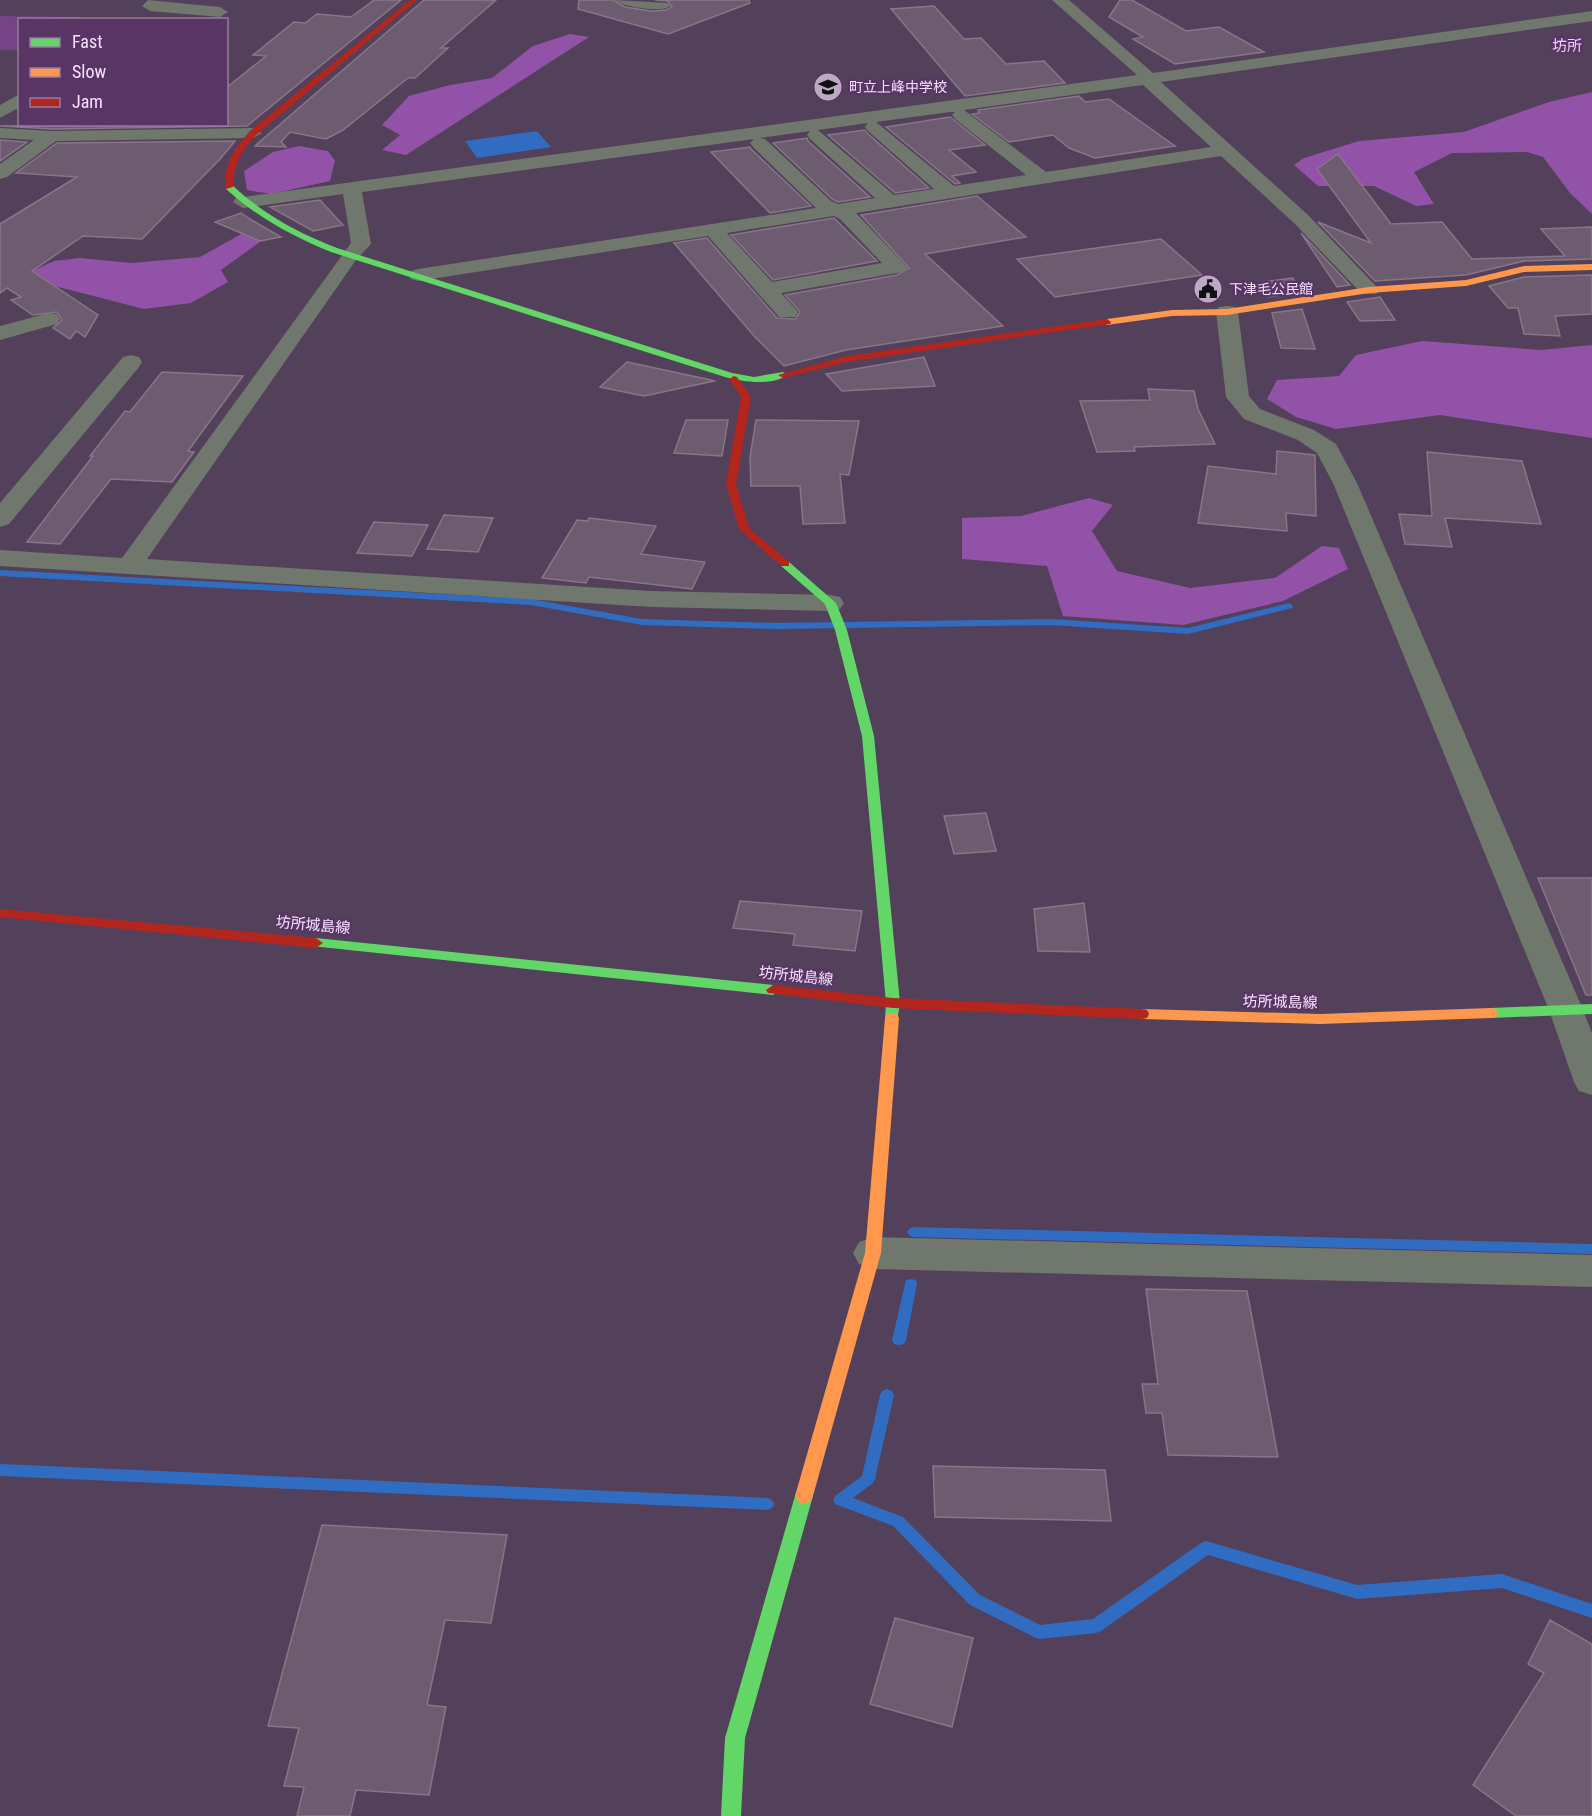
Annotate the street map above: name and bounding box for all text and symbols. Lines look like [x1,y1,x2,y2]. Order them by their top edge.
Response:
legend [18,18,228,126]
text: Fast [72,31,103,52]
district label: 坊所 [1552,37,1582,55]
text: Slow [72,61,107,82]
school or university icon: 町立上峰中学校 [812,71,844,103]
place label: 町立上峰中学校 [849,79,947,95]
text: Jam [72,91,103,112]
public building icon: 下津毛公民館 [1192,273,1224,305]
place label: 下津毛公民館 [1229,281,1313,297]
street label: 坊所城島線 [275,913,351,937]
street label: 坊所城島線 [758,963,834,989]
street label: 坊所城島線 [1242,992,1318,1012]

